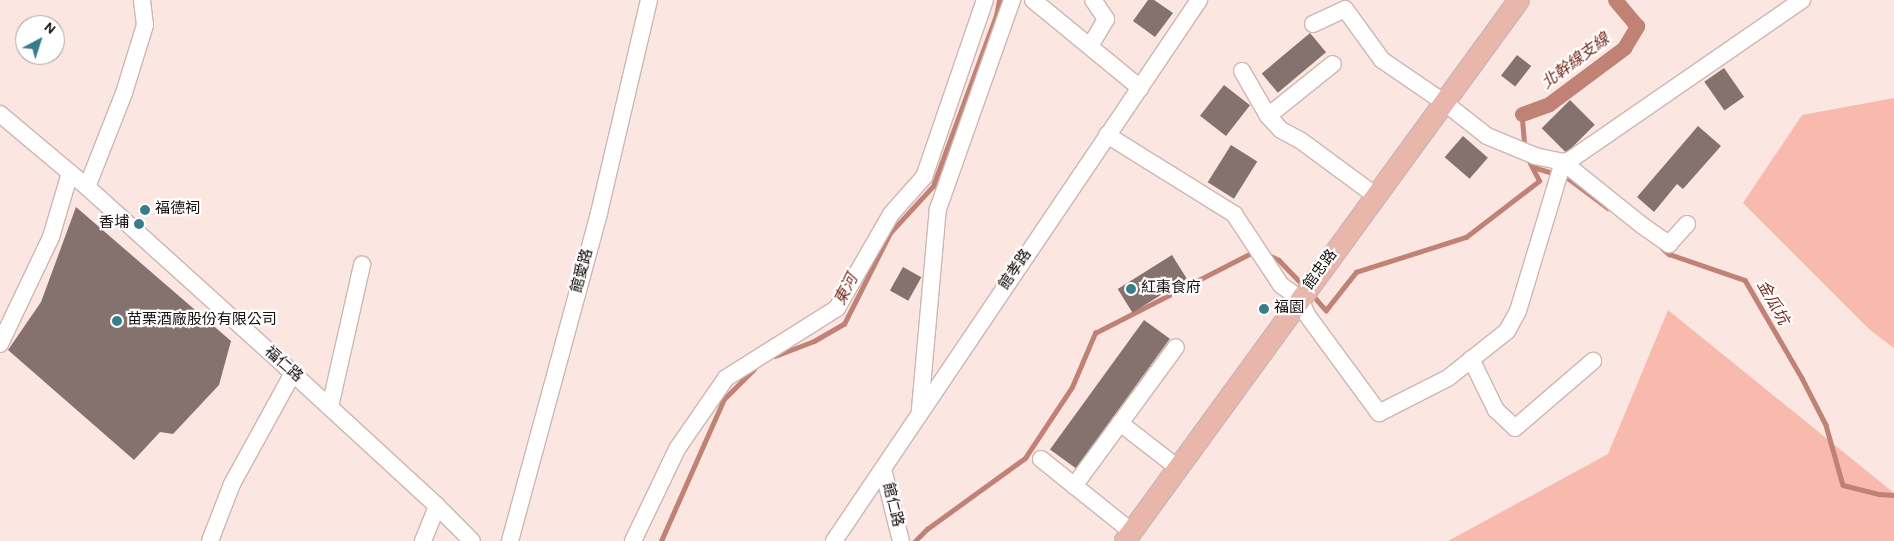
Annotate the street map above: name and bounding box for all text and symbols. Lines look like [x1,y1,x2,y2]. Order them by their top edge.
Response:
north arrow [15,15,65,65]
text: N [40,19,59,39]
water label: 北幹線支線 [1538,30,1614,94]
place label: 福德祠 [155,201,200,219]
marker: 福德祠 [139,204,151,216]
place label: 香埔 [99,215,129,233]
marker: 香埔 [133,218,145,230]
street label: 館孝路 [996,246,1036,294]
street label: 館愛路 [568,247,598,295]
street label: 館忠路 [1300,247,1342,293]
water label: 東河 [831,271,863,309]
water label: 金瓜坑 [1752,277,1792,329]
place label: 紅棗食府 [1141,280,1201,298]
marker: 紅棗食府 [1125,283,1137,295]
place label: 福園 [1274,300,1304,318]
marker: 福園 [1258,303,1270,315]
place label: 苗栗酒廠股份有限公司 [127,312,277,330]
marker: 苗栗酒廠股份有限公司 [111,315,123,327]
street label: 福仁路 [260,343,306,387]
street label: 館仁路 [878,481,906,529]

